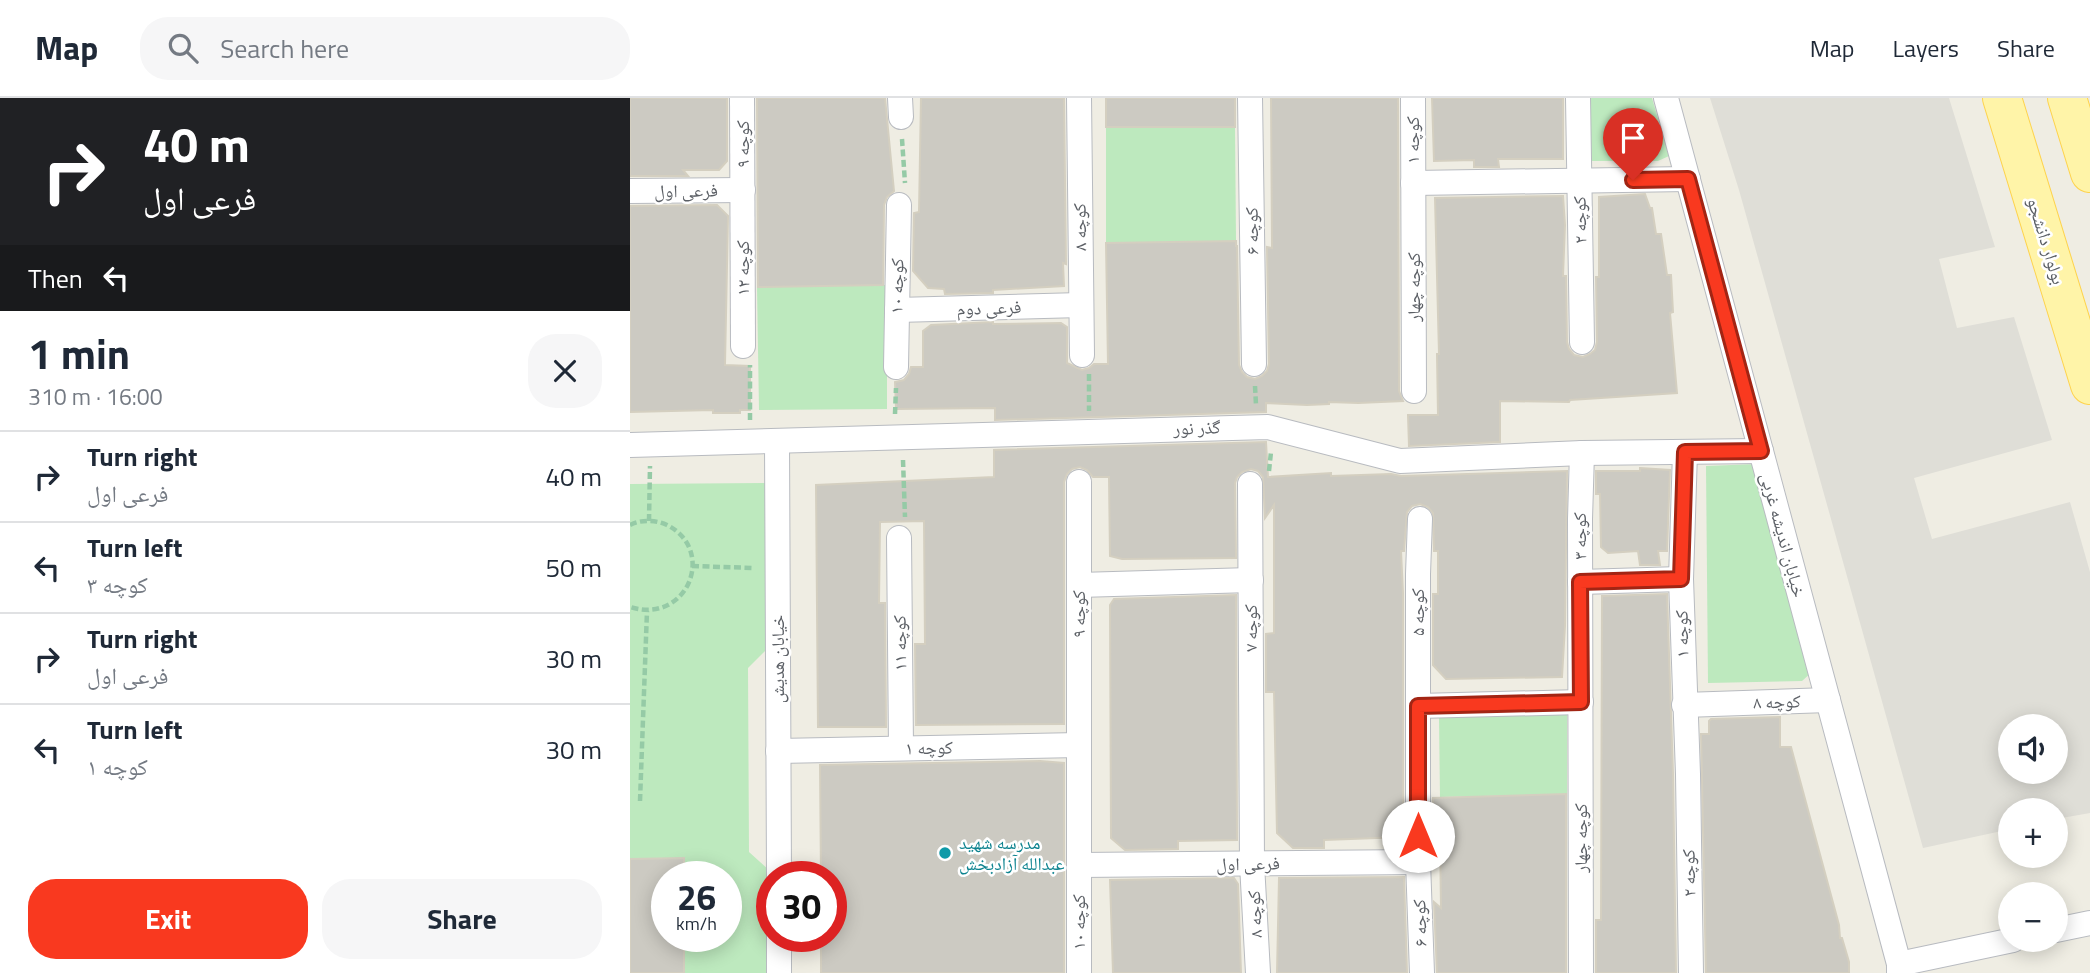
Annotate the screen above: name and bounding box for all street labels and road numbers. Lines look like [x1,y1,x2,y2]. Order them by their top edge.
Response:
street label: کوچه ۱ [1399,116,1426,164]
street label: کوچه ۹ [729,120,756,168]
street label: فرعی اول [654,176,718,205]
street label: بولوار دانشجو [2020,194,2073,288]
street label: کوچه ۲ [1566,195,1593,244]
street label: کوچه ۸ [1066,202,1093,251]
street label: کوچه ۶ [1238,206,1265,255]
street label: کوچه ۱۲ [729,240,756,296]
street label: کوچه چهار [1400,252,1427,323]
street label: کوچه ۱۰ [883,257,910,314]
street label: فرعی دوم [956,293,1022,322]
street label: گذر نور [1172,413,1222,442]
street label: خیابان اندیشه غربی [1754,469,1813,600]
street label: کوچه ۳ [1566,512,1593,560]
street label: کوچه ۵ [1404,588,1431,636]
street label: کوچه ۹ [1065,590,1092,638]
street label: کوچه ۷ [1237,604,1264,652]
street label: کوچه ۱ [1668,609,1695,658]
street label: کوچه ۱۱ [886,614,913,671]
street label: خیابان هدیش [764,615,791,703]
street label: کوچه ۸ [1753,687,1802,716]
street label: کوچه ۱ [905,734,954,761]
street label: کوچه چهار [1567,803,1594,874]
street label: کوچه ۲ [1675,848,1702,897]
street label: فرعی اول [1216,849,1280,878]
street label: کوچه ۸ [1240,889,1269,938]
street label: کوچه ۱۰ [1065,894,1092,950]
street label: کوچه ۶ [1405,898,1434,947]

